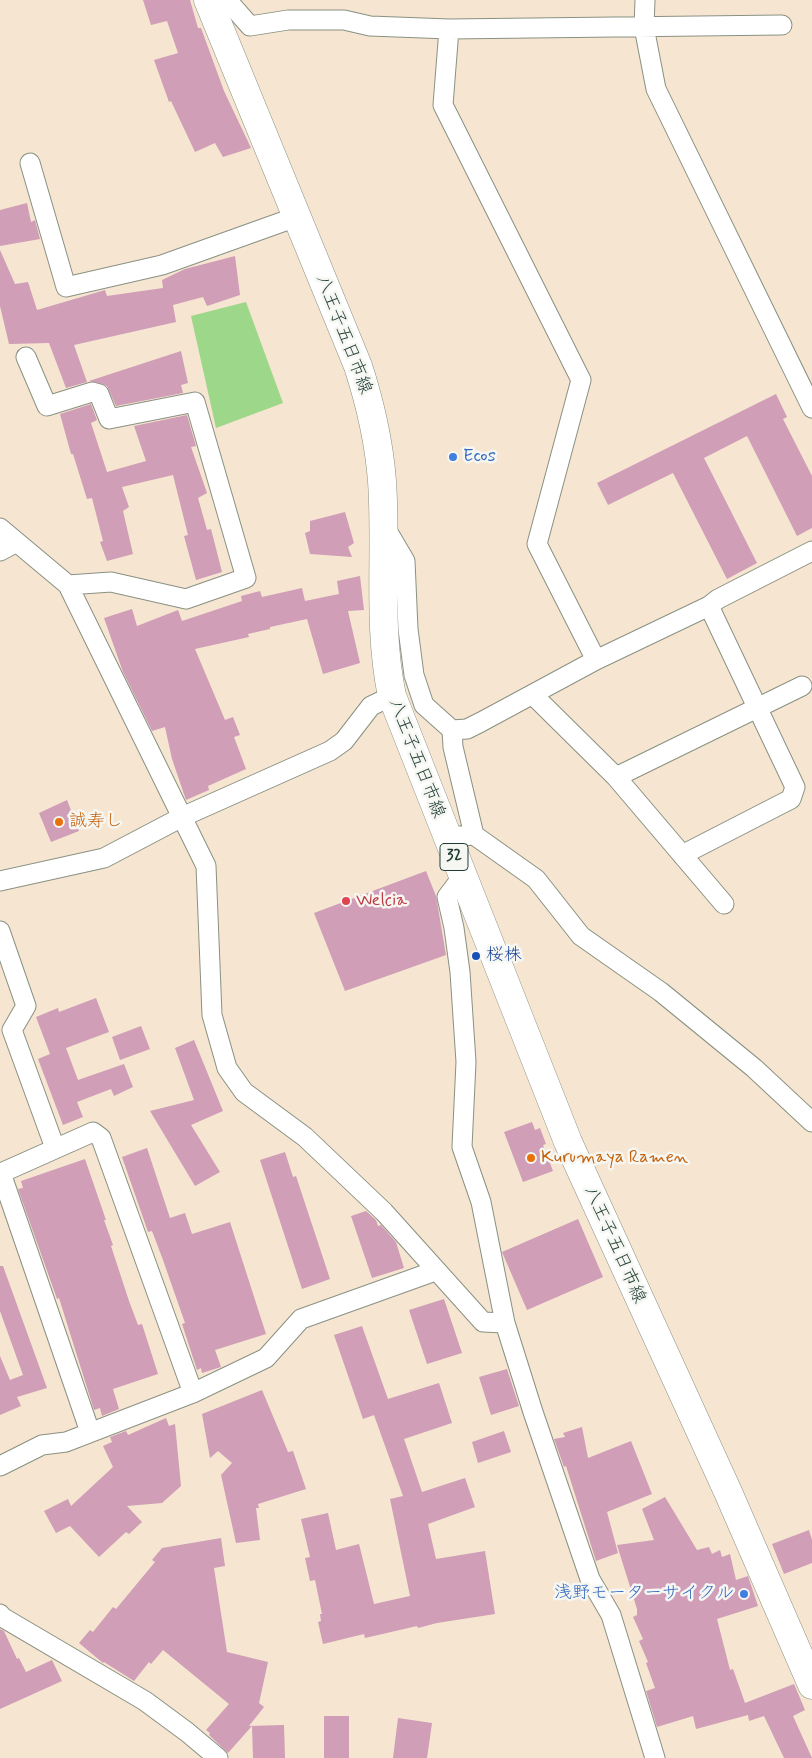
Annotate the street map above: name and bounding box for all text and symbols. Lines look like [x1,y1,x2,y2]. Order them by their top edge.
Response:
street label: 八王子五日市線 [310,272,376,398]
place label: Ecos [463,446,496,468]
marker: Ecos [447,451,459,463]
street label: 八王子五日市線 [383,696,449,822]
place label: 誠寿し [69,811,123,833]
marker: 誠寿し [53,816,65,828]
road number: 32 [440,844,468,870]
place label: Welcia [356,890,407,912]
marker: Welcia [340,895,352,907]
place label: 桜株 [486,945,522,967]
marker: 桜株 [470,950,482,962]
place label: Kurumaya Ramen [541,1147,688,1169]
marker: Kurumaya Ramen [525,1152,537,1164]
street label: 八王子五日市線 [579,1183,649,1307]
place label: 浅野モーターサイクル [554,1583,734,1605]
marker: 浅野モーターサイクル [738,1588,750,1600]

